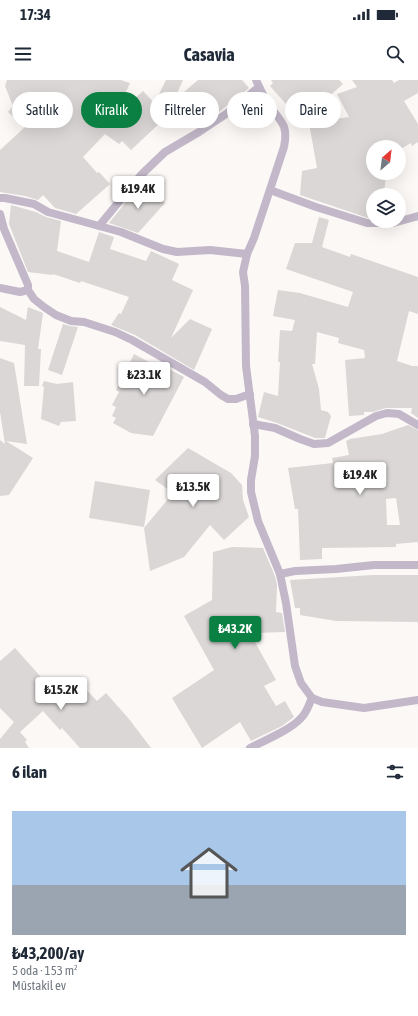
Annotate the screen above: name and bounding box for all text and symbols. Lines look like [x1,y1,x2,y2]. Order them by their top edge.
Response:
text: 17:34 [20,6,51,23]
icon: menu [12,43,34,65]
icon: search [384,43,406,65]
text: Casavia [183,44,235,65]
chip: Satılık [12,92,73,128]
chip: Kiralık [81,92,142,128]
chip: Filtreler [150,92,219,128]
chip: Yeni [227,92,277,128]
chip: Daire [285,92,341,128]
north arrow [366,140,406,180]
map controls [366,140,406,228]
pin: ₺19.4K [105,176,171,210]
text: ₺19.4K [121,181,155,196]
button: layers [366,188,406,228]
pin: ₺23.1K [111,362,177,396]
text: ₺23.1K [127,367,161,382]
pin: ₺19.4K [327,462,393,496]
text: ₺19.4K [343,467,377,482]
pin: ₺13.5K [160,474,226,508]
text: ₺13.5K [176,479,210,494]
pin: ₺43.2K [202,616,268,650]
text: ₺43.2K [218,621,252,636]
pin: ₺15.2K [28,677,94,711]
text: ₺15.2K [44,682,78,697]
icon: filters [384,761,406,783]
text: 6 ilan [12,762,47,782]
icon: home [173,837,245,909]
text: ₺43,200/ay [12,943,84,963]
text: 5 oda · 153 m² [12,963,78,978]
text: Müstakil ev [12,978,66,993]

